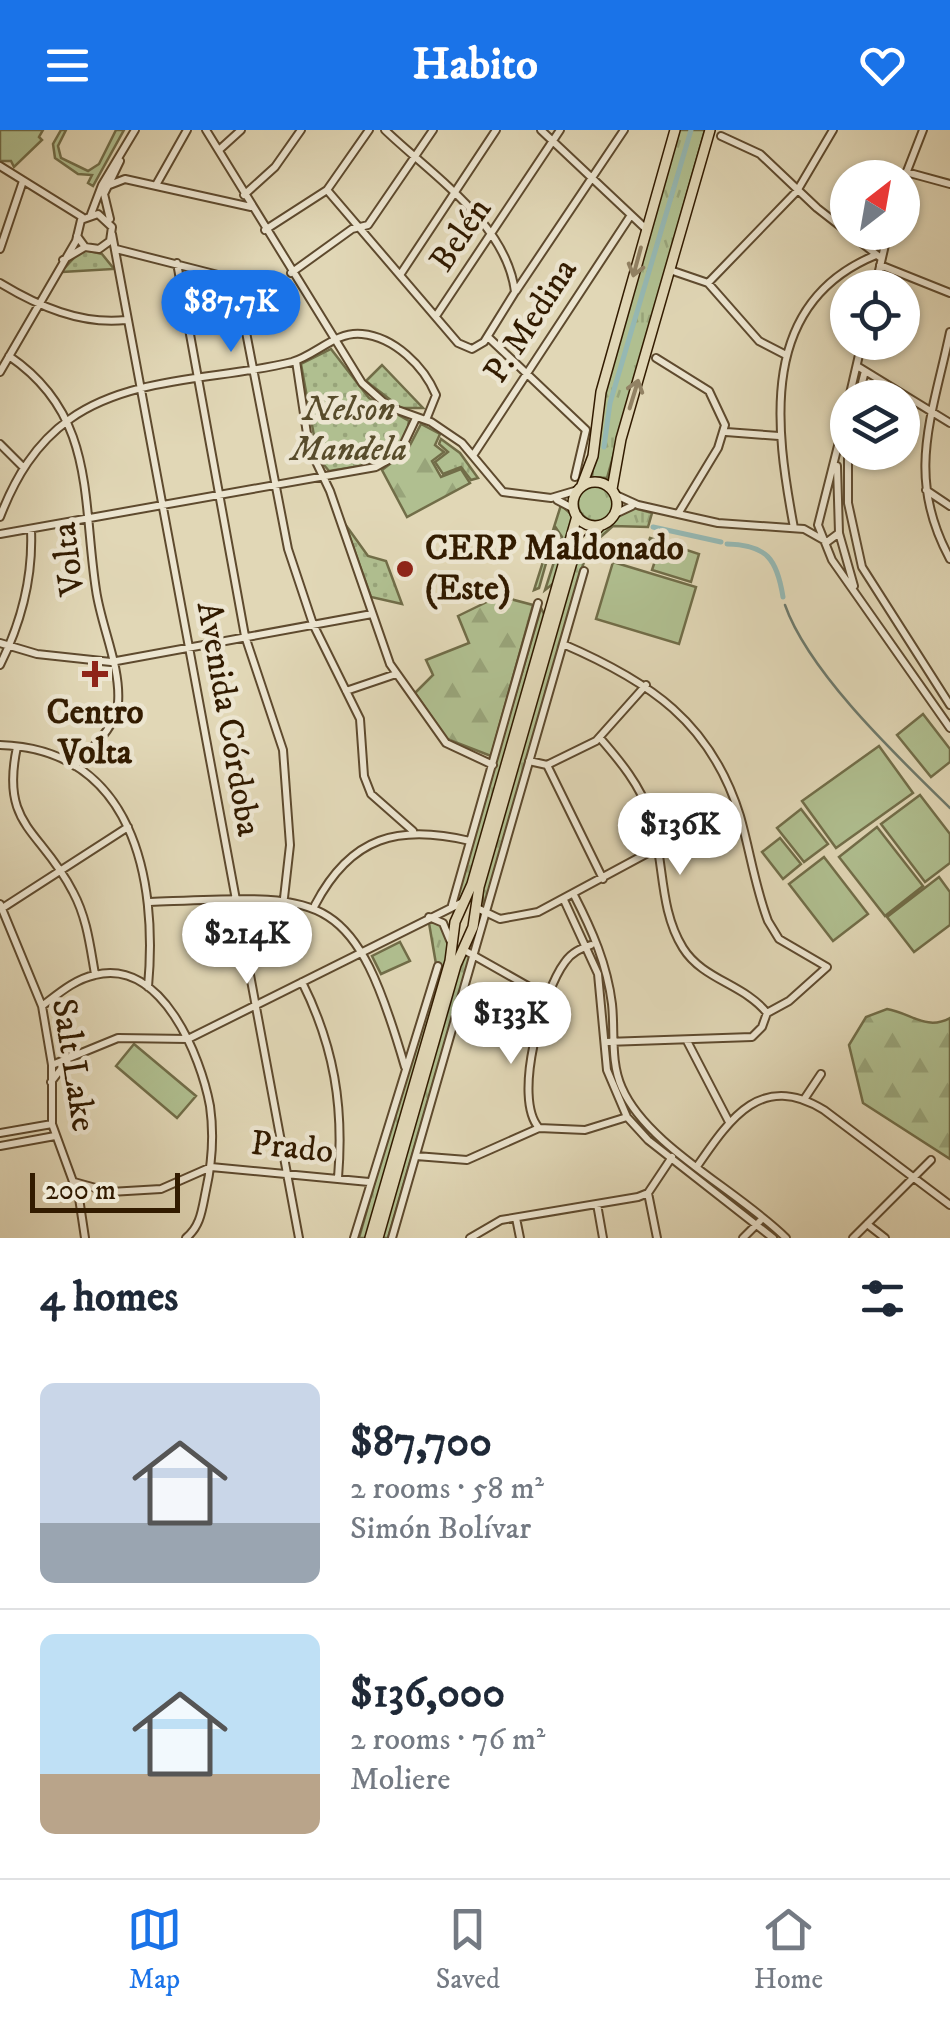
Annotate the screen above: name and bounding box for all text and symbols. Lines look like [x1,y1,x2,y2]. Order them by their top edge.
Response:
text: Habito [412,37,538,93]
icon: menu [40,38,95,93]
icon: heart [855,38,910,93]
north arrow [830,160,920,250]
map controls [830,160,920,470]
street label: Belén [420,190,502,280]
one-way arrow [627,246,645,277]
street label: P. Medina [474,250,588,392]
pin: $87.7K [150,270,312,355]
button: locate [830,270,920,360]
text: $87.7K [183,282,279,322]
one-way arrow [626,379,644,410]
button: layers [830,380,920,470]
park label: Nelson Mandela [288,388,407,472]
street label: Volta [43,520,95,599]
place label: CERP Maldonado (Este) [425,527,684,611]
marker: CERP Maldonado (Este) [394,558,416,580]
street label: Avenida Córdoba [186,598,270,840]
marker: Centro Volta [82,661,108,687]
place label: Centro Volta [46,691,144,775]
pin: $136K [610,793,750,878]
text: $136K [640,805,720,845]
pin: $214K [177,902,317,987]
text: $214K [204,914,290,954]
pin: $133K [441,982,581,1067]
text: $133K [473,994,549,1034]
street label: Salt Lake [41,995,105,1135]
street label: Prado [249,1122,335,1174]
scale bar [30,1168,180,1212]
text: 200 m [45,1173,116,1208]
icon: filters [855,1271,910,1326]
text: 4 homes [40,1272,178,1324]
text: $87,700 [350,1417,492,1469]
icon: home [120,1423,240,1543]
text: 2 rooms · 58 m² [350,1469,544,1509]
text: Simón Bolívar [350,1509,531,1549]
text: $136,000 [350,1668,505,1720]
icon: home [120,1674,240,1794]
text: 2 rooms · 76 m² [350,1720,545,1760]
text: Moliere [350,1760,450,1800]
tab: Map [127,1902,182,1997]
tab: Saved [436,1902,500,1997]
tab: Home [754,1902,823,1997]

